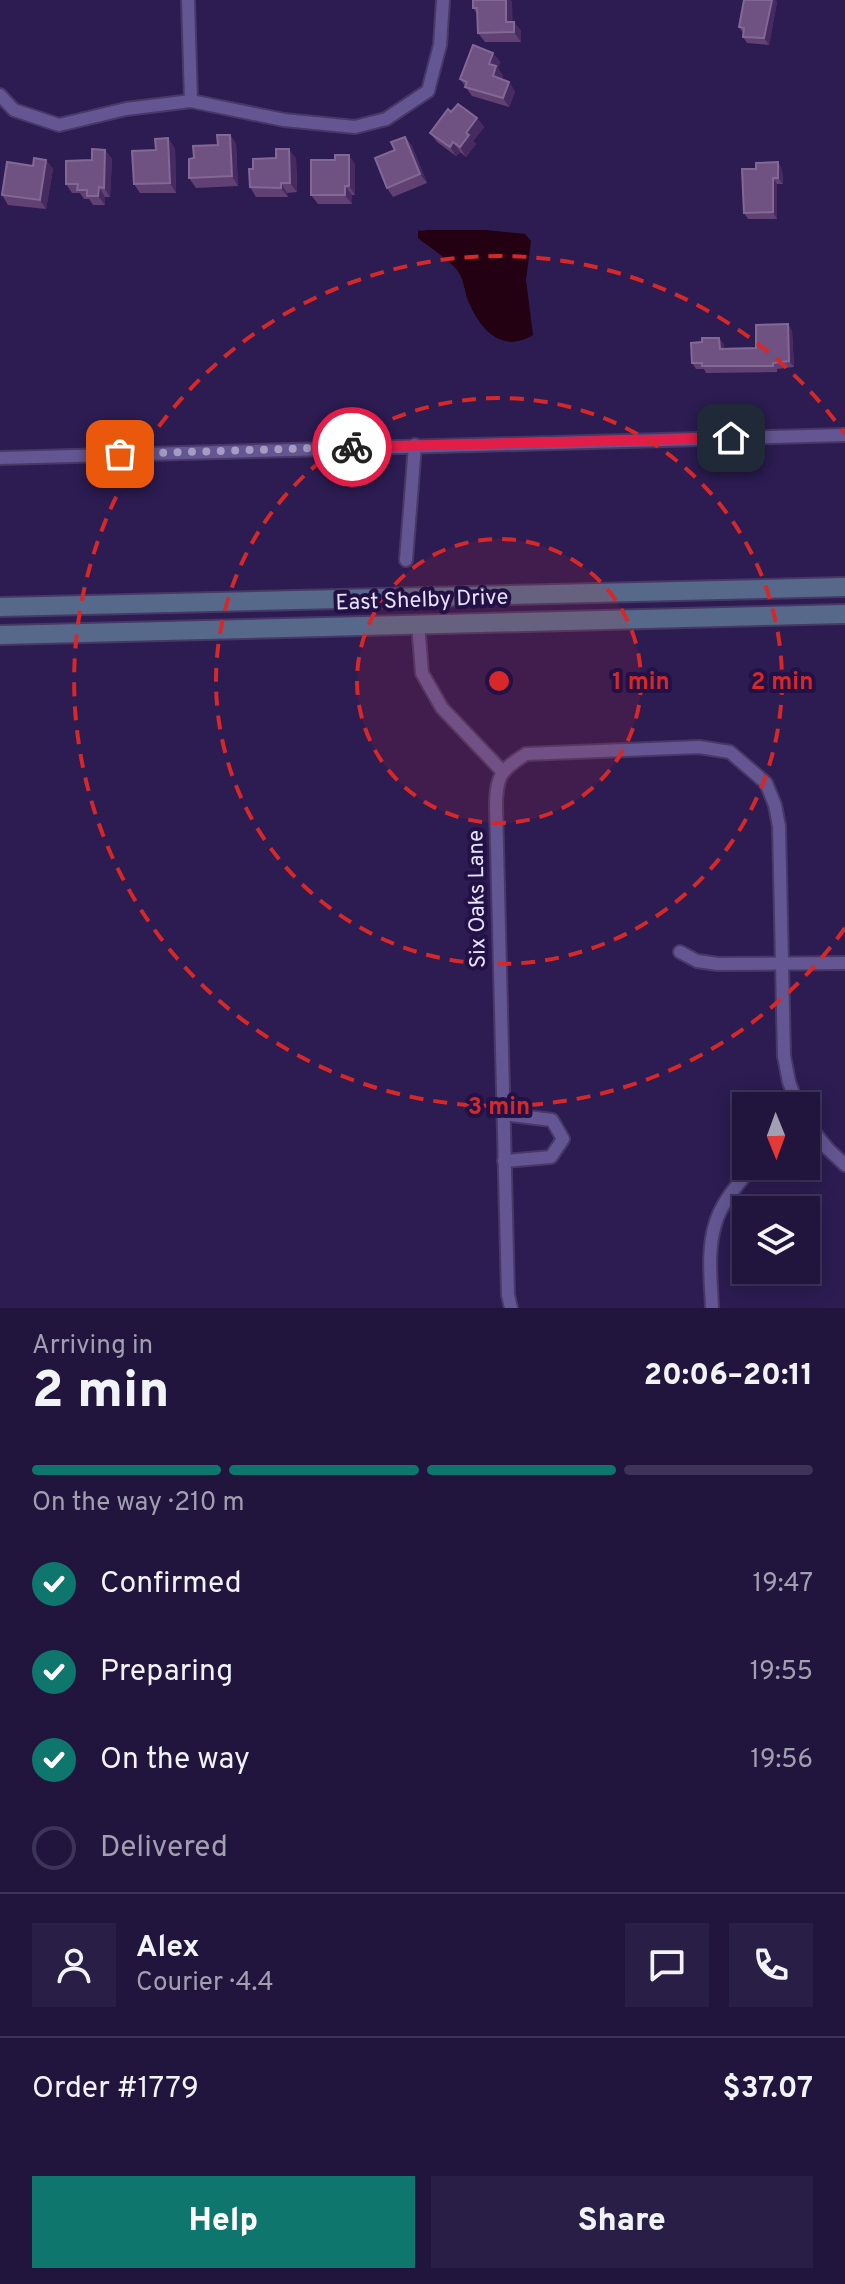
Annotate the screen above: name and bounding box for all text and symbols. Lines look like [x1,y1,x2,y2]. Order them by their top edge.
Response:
pin [697,404,765,472]
courier [312,407,392,487]
icon: home [709,416,753,460]
pin [86,420,154,488]
icon: bike [330,425,374,469]
icon: bag [98,432,142,476]
street label: East Shelby Drive [335,584,509,618]
centre of rings [485,667,513,695]
text: 1 min [612,668,670,698]
text: 2 min [751,668,813,698]
street label: Six Oaks Lane [463,830,493,968]
north arrow [732,1092,820,1180]
map controls [732,1092,820,1284]
text: 3 min [468,1093,530,1123]
button: layers [732,1196,820,1284]
text: Arriving in [32,1330,153,1363]
text: 20:06–20:11 [644,1358,813,1395]
text: 2 min [32,1360,170,1426]
text: On the way · 210 m [32,1487,245,1520]
icon: check [32,1562,76,1606]
text: Confirmed [100,1566,242,1603]
text: 19:47 [752,1568,813,1601]
icon: check [32,1650,76,1694]
text: Preparing [100,1654,233,1691]
text: 19:55 [750,1656,813,1689]
icon: check [32,1738,76,1782]
text: On the way [100,1742,250,1779]
text: 19:56 [750,1744,813,1777]
text: Delivered [100,1830,228,1867]
button: person [32,1923,116,2007]
button: chat [625,1923,709,2007]
button: phone [729,1923,813,2007]
text: Alex [136,1930,200,1967]
text: Courier · 4.4 [136,1967,274,2000]
text: Order #1779 [32,2071,199,2108]
text: $37.07 [723,2071,813,2108]
button: Help [32,2176,415,2268]
button: Share [431,2176,813,2268]

